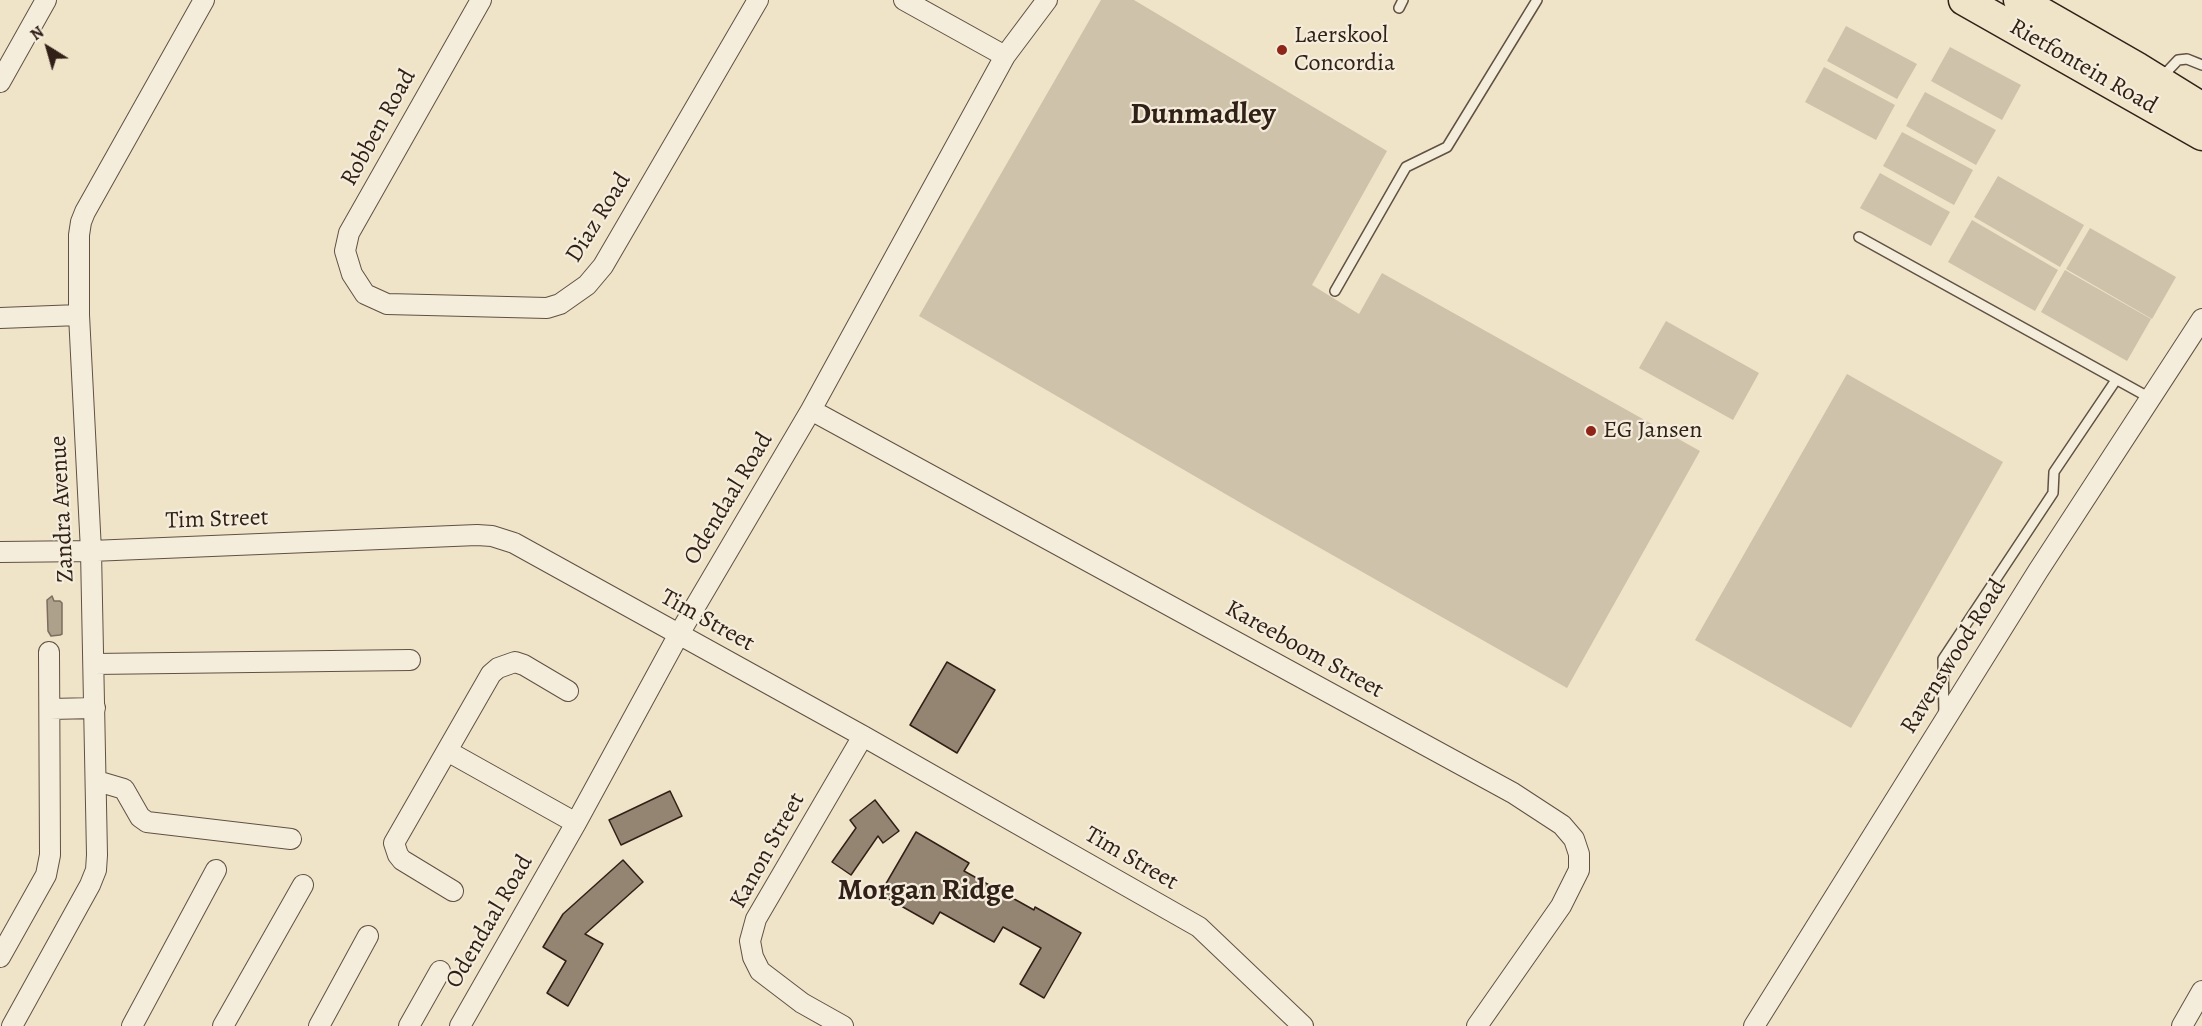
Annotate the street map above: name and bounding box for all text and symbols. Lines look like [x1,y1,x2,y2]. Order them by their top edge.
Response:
street label: Rietfontein Road [2004,13,2162,121]
north arrow [18,18,78,78]
text: N [26,21,48,46]
place label: Laerskool Concordia [1294,22,1395,78]
marker: Laerskool Concordia [1275,43,1289,57]
street label: Robben Road [335,65,423,191]
district label: Dunmadley [1130,98,1276,134]
street label: Diaz Road [560,168,638,268]
place label: EG Jansen [1603,417,1702,445]
marker: EG Jansen [1584,424,1598,438]
street label: Odendaal Road [678,428,780,570]
street label: Zandra Avenue [45,435,81,583]
street label: Tim Street [165,504,269,536]
street label: Ravenswood Road [1895,574,2013,740]
street label: Tim Street [655,583,759,659]
street label: Kareeboom Street [1220,595,1388,705]
street label: Kanon Street [724,788,812,914]
street label: Tim Street [1079,821,1183,897]
street label: Odendaal Road [440,850,540,994]
district label: Morgan Ridge [837,874,1015,910]

